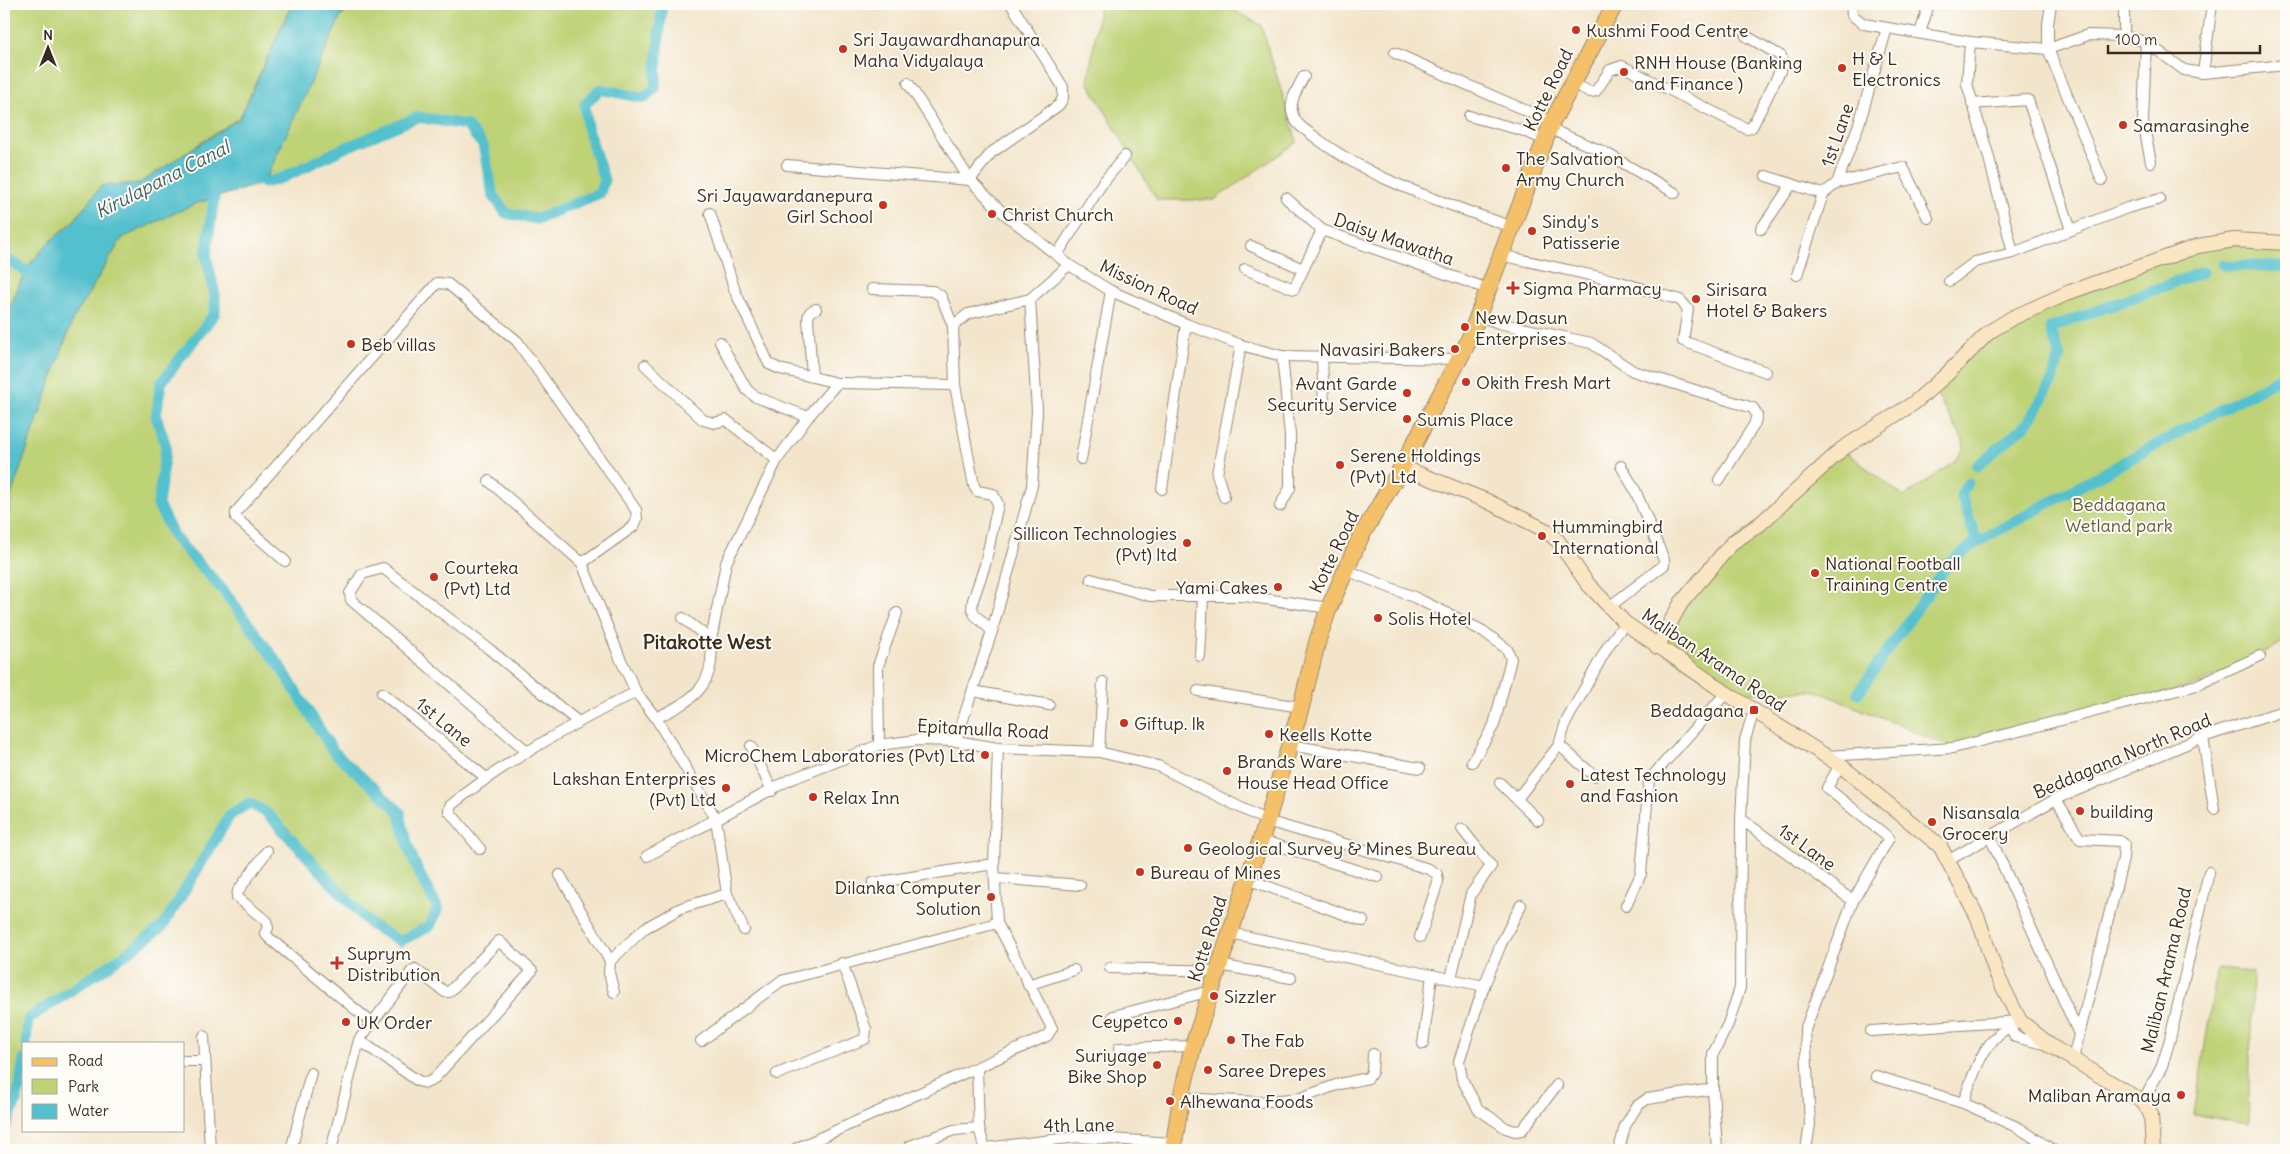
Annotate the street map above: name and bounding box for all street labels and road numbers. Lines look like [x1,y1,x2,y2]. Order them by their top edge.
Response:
street label: Kotte Road [1518,45,1578,135]
street label: 1st Lane [1815,100,1859,170]
street label: Daisy Mawatha [1331,208,1457,270]
street label: Mission Road [1096,254,1202,320]
street label: Kotte Road [1304,507,1364,597]
street label: Maliban Arama Road [1637,603,1791,717]
street label: 1st Lane [411,692,477,752]
street label: Beddagana North Road [2030,708,2215,804]
street label: Epitamulla Road [916,714,1050,744]
street label: 1st Lane [1774,818,1840,876]
street label: Maliban Arama Road [2136,885,2196,1055]
street label: Kotte Road [1182,893,1232,985]
street label: 4th Lane [1043,1113,1115,1137]

